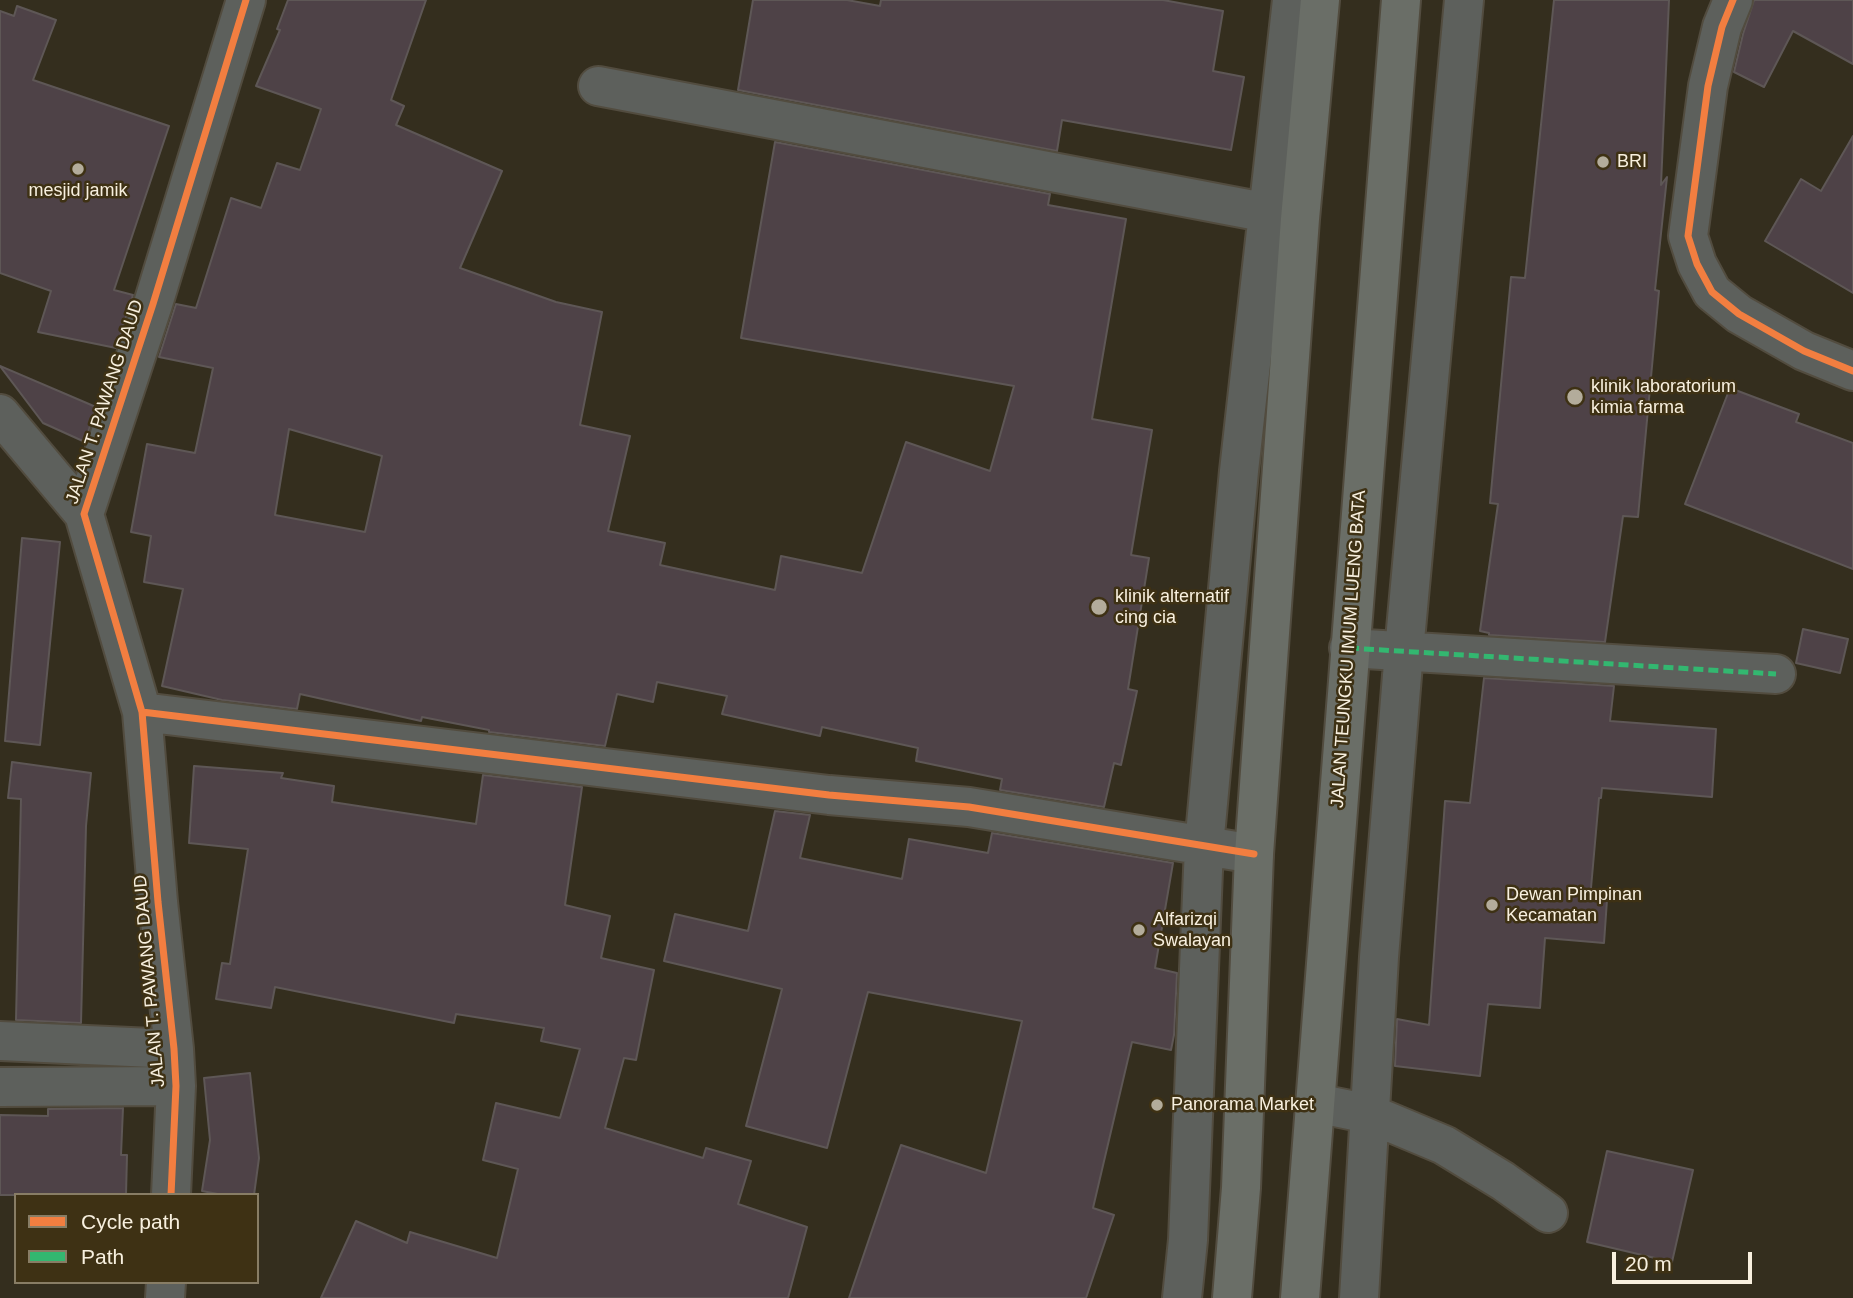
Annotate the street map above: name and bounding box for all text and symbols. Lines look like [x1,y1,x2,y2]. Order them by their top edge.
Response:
place label: BRI [1617,151,1647,173]
marker: BRI [1595,154,1611,170]
marker: mesjid jamik [70,161,86,177]
place label: mesjid jamik [28,180,128,202]
street label: JALAN T. PAWANG DAUD [62,297,148,507]
place label: klinik laboratorium kimia farma [1591,376,1736,418]
marker: klinik laboratorium kimia farma [1565,387,1585,407]
street label: JALAN TEUNGKU IMUM LUENG BATA [1327,489,1371,809]
place label: klinik alternatif cing cia [1115,586,1229,628]
marker: klinik alternatif cing cia [1089,597,1109,617]
street label: JALAN T. PAWANG DAUD [130,874,170,1088]
place label: Dewan Pimpinan Kecamatan [1506,884,1642,926]
marker: Dewan Pimpinan Kecamatan [1484,897,1500,913]
place label: Alfarizqi Swalayan [1153,909,1231,951]
marker: Alfarizqi Swalayan [1131,922,1147,938]
place label: Panorama Market [1171,1094,1314,1116]
marker: Panorama Market [1149,1097,1165,1113]
legend [14,1193,259,1284]
text: Cycle path [81,1210,180,1233]
scale bar [1615,1238,1755,1282]
text: Path [81,1245,124,1268]
text: 20 m [1625,1252,1672,1275]

